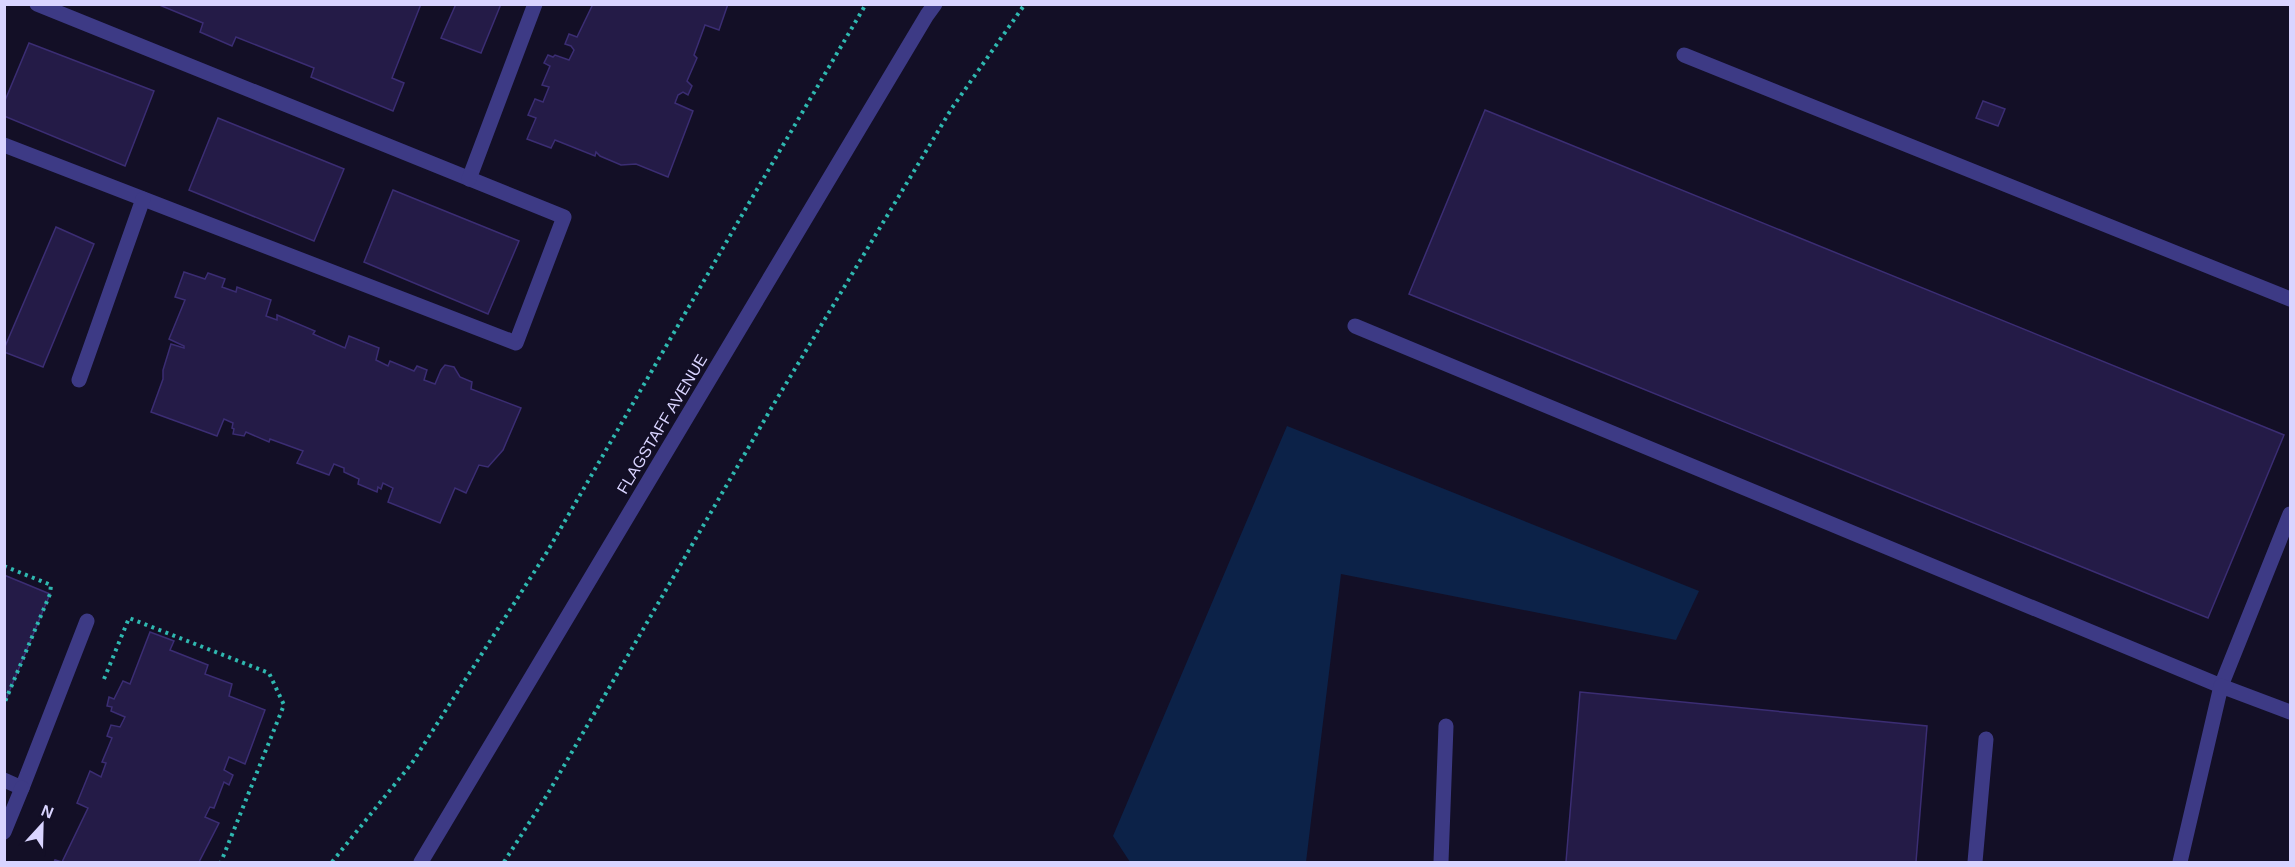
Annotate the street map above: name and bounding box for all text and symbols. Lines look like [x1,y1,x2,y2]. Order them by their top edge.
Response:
street label: FLAGSTAFF AVENUE [614,351,710,497]
north arrow [12,795,72,855]
text: N [39,802,56,822]

